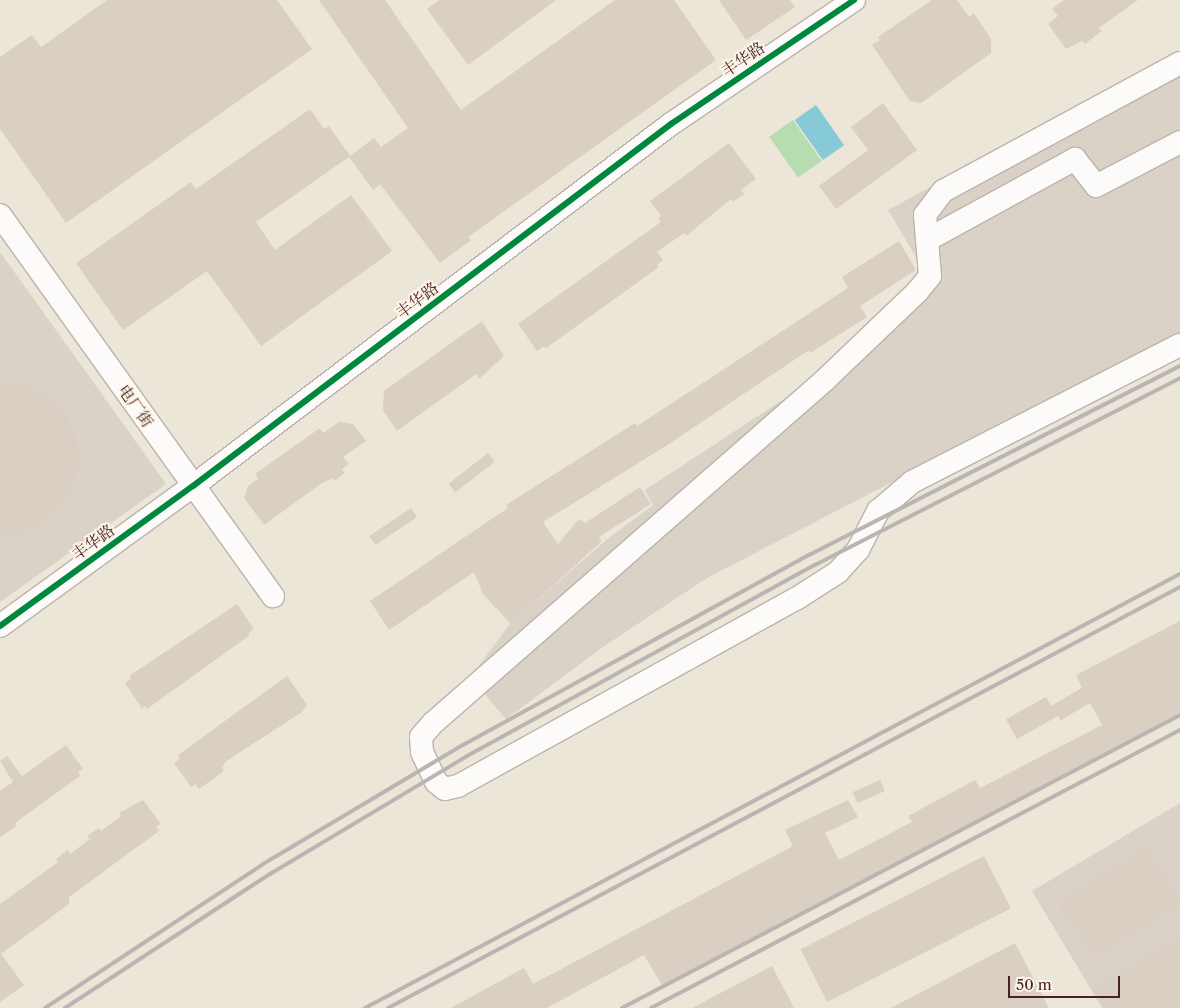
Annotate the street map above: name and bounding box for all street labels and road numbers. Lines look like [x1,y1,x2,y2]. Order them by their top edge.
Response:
street label: 丰华路 [718,38,768,80]
street label: 丰华路 [392,278,442,322]
street label: 电厂街 [114,381,158,431]
street label: 丰华路 [68,520,118,564]

